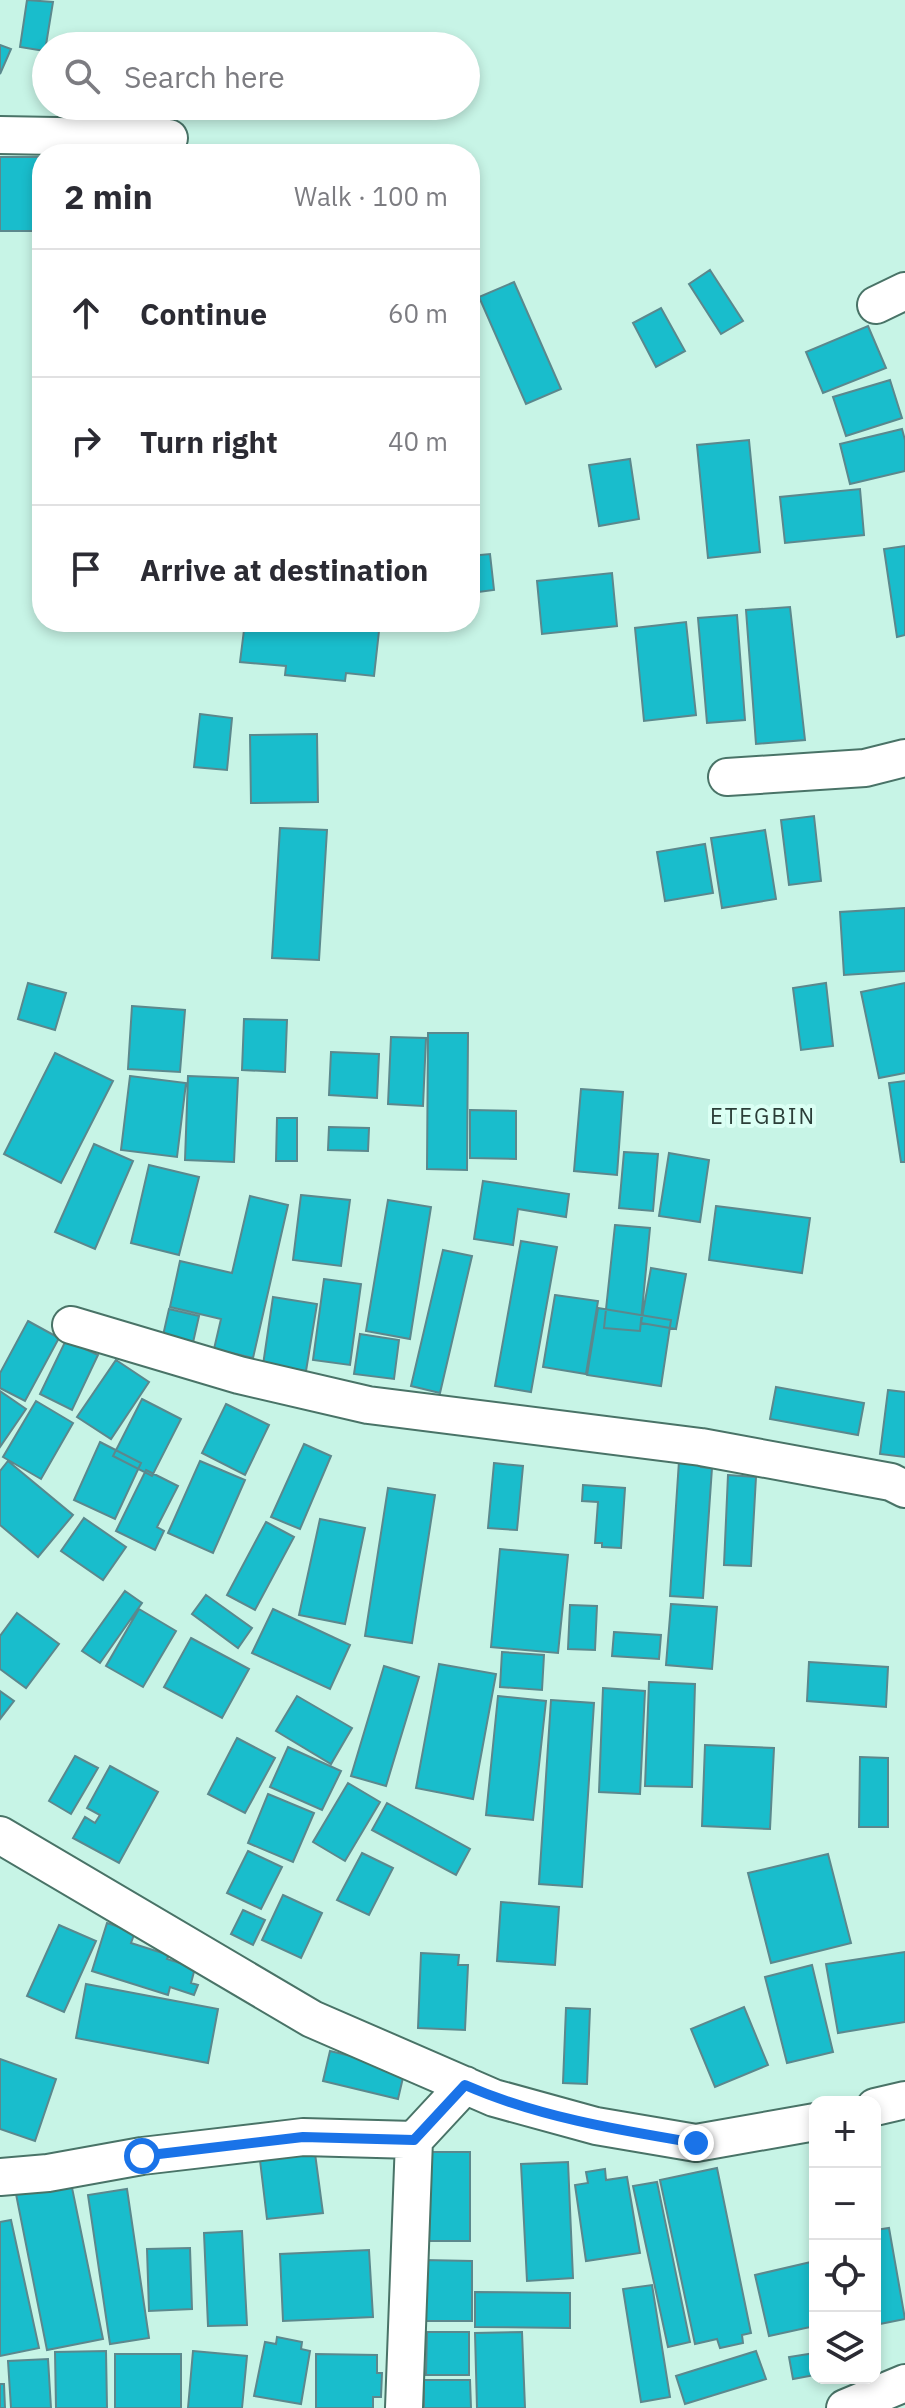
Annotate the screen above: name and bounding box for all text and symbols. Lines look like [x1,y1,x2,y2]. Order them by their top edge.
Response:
search box [32,32,480,120]
icon: search [60,54,104,98]
text: Search here [124,57,285,96]
text: 2 min [64,174,153,218]
text: Walk · 100 m [294,179,448,213]
icon: ahead [64,291,108,335]
text: Continue [140,294,267,333]
text: 60 m [388,296,448,330]
icon: right [64,419,108,463]
text: Turn right [140,422,278,461]
text: 40 m [388,424,448,458]
icon: arrive [64,547,108,591]
text: Arrive at destination [140,550,428,589]
district label: ETEGBIN [710,1101,816,1130]
map controls [809,2096,881,2384]
button: + [809,2096,881,2168]
route end [678,2125,714,2161]
route start [124,2138,160,2174]
button: − [809,2168,881,2240]
button: locate [809,2240,881,2312]
button: layers [809,2312,881,2384]

